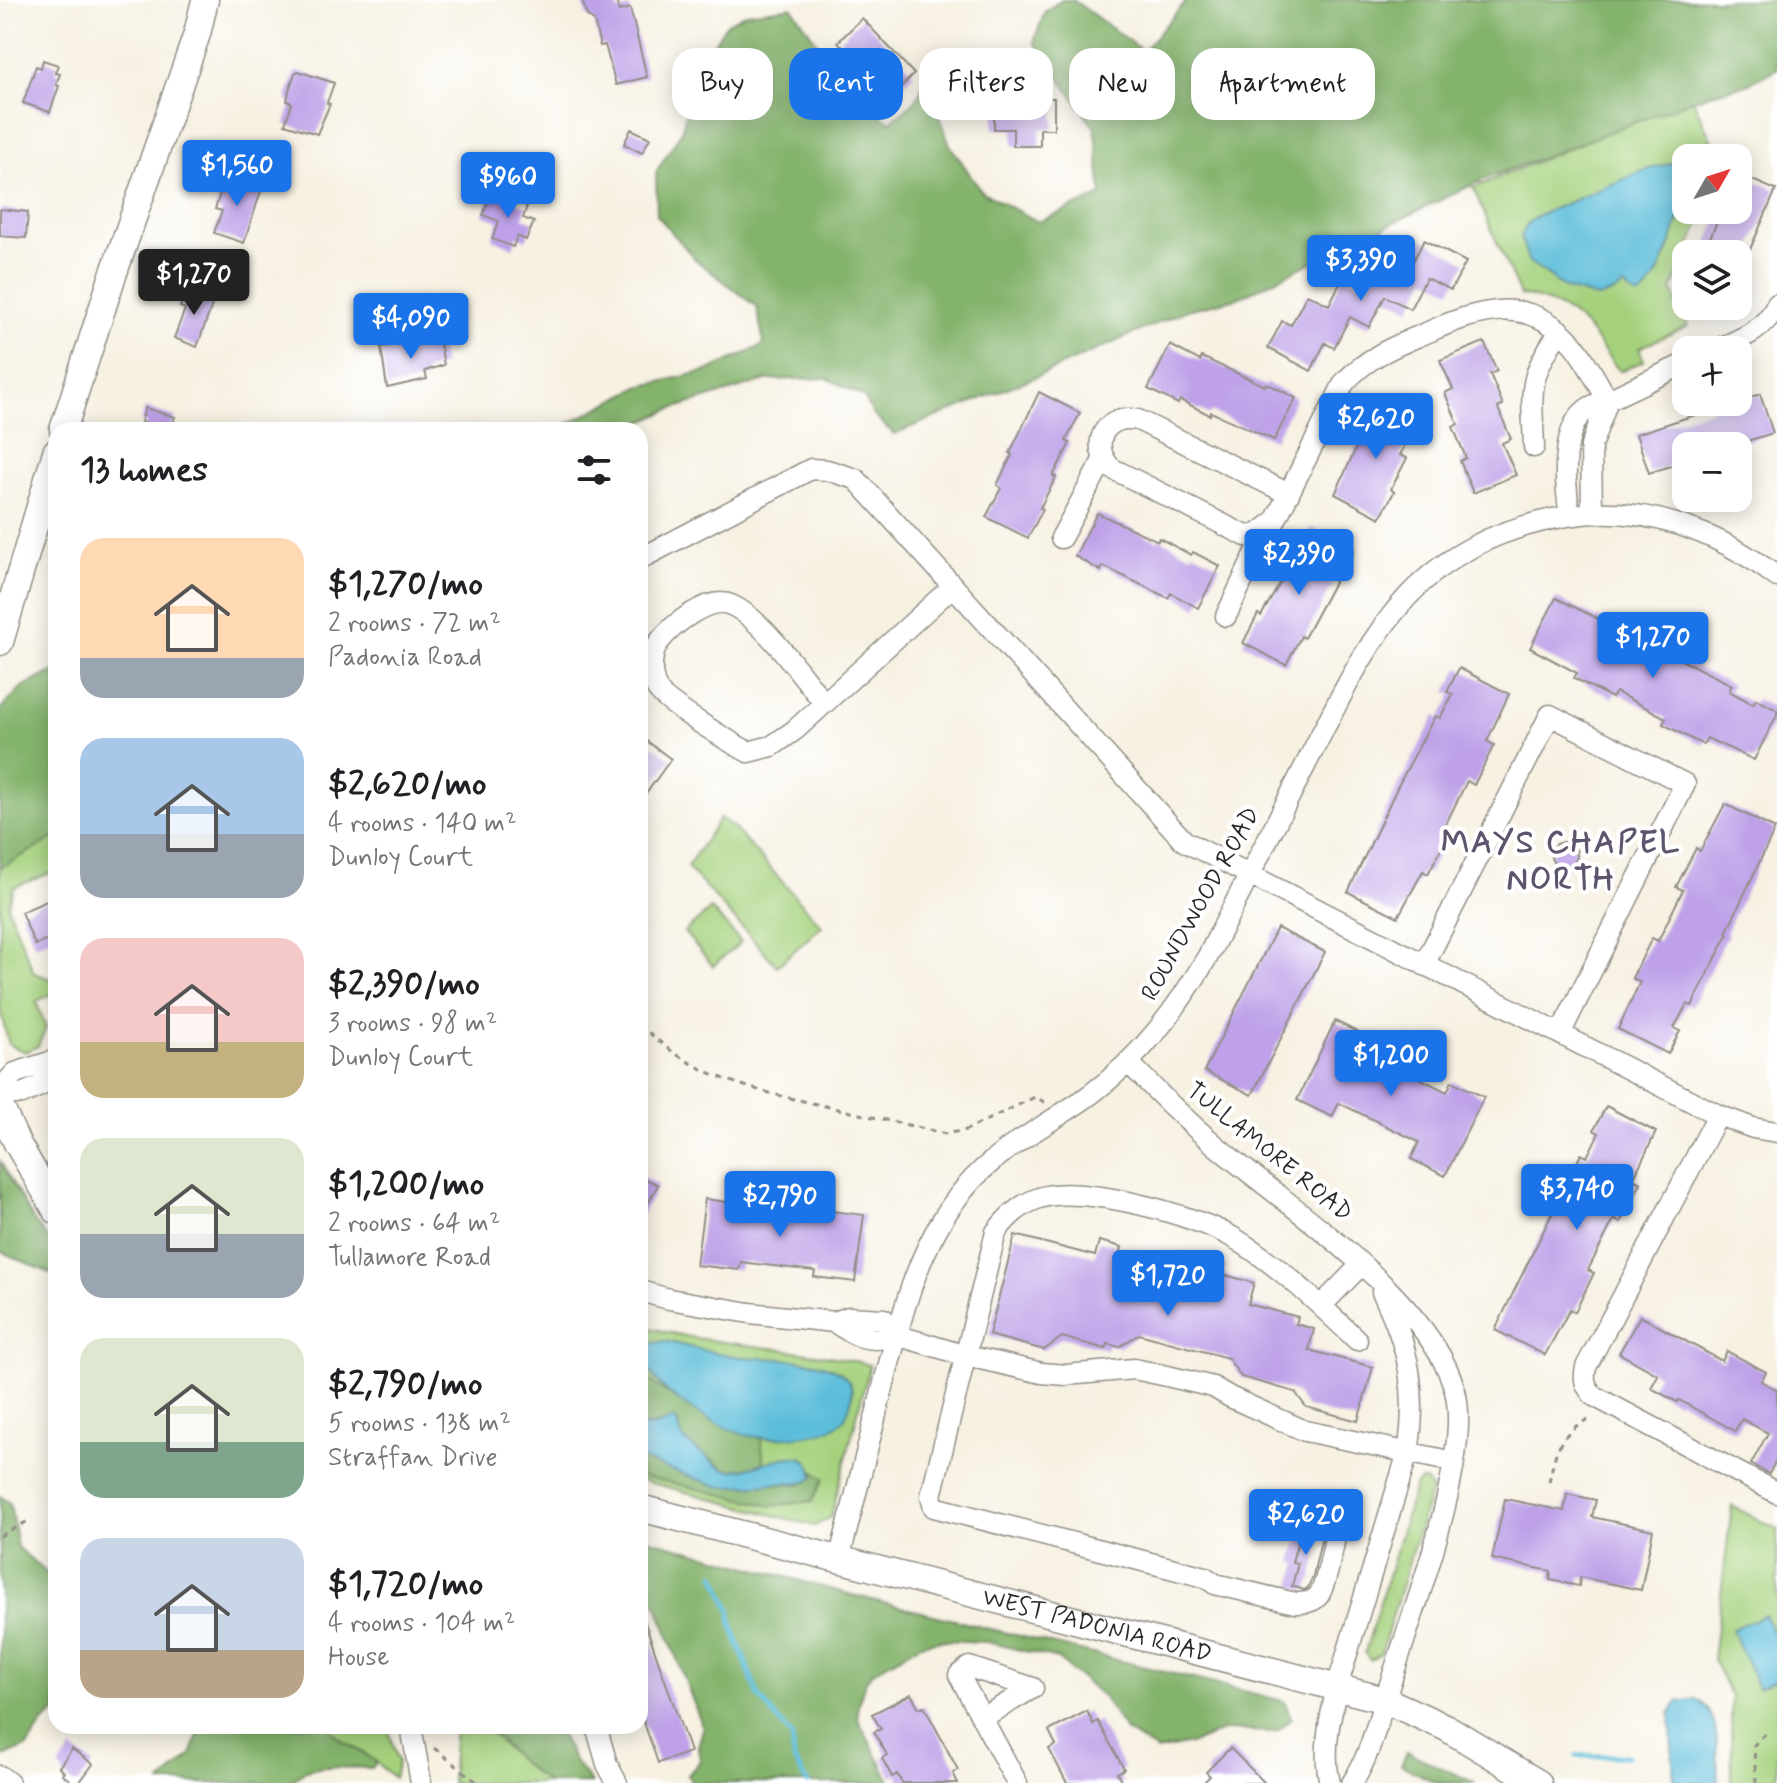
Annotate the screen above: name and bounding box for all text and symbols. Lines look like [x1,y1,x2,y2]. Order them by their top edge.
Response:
chip: Buy [672,48,773,120]
chip: Rent [789,48,903,120]
chip: Filters [919,48,1053,120]
chip: New [1069,48,1175,120]
chip: Apartment [1191,48,1375,120]
pin: $1,560 [172,140,302,208]
north arrow [1672,144,1752,224]
map controls [1672,144,1752,512]
text: $1,560 [200,149,274,183]
pin: $960 [461,152,555,220]
text: $960 [479,161,537,195]
pin: $3,390 [1296,235,1426,303]
button: layers [1672,240,1752,320]
text: $3,390 [1325,244,1397,278]
pin: $1,270 [129,249,259,317]
text: $1,270 [156,258,232,292]
pin: $4,090 [346,293,476,361]
text: $4,090 [371,302,451,336]
button: + [1672,336,1752,416]
pin: $2,620 [1311,393,1441,461]
text: $2,620 [1337,402,1415,436]
button: − [1672,432,1752,512]
text: 13 homes [80,448,208,493]
icon: filters [572,448,616,492]
pin: $2,390 [1234,529,1364,597]
text: $2,390 [1263,538,1335,572]
text: $1,270/mo [328,562,483,607]
icon: home [144,570,240,666]
text: 2 rooms · 72 m² [328,607,501,641]
pin: $1,270 [1588,612,1718,680]
text: $1,270 [1615,621,1691,655]
text: Padonia Road [328,641,482,675]
text: $2,620/mo [328,762,487,807]
icon: home [144,770,240,866]
street label: ROUNDWOOD ROAD [1135,802,1267,1006]
text: 4 rooms · 140 m² [328,807,517,841]
district label: MAYS CHAPEL NORTH [1441,822,1681,901]
text: Dunloy Court [328,841,473,875]
text: $2,390/mo [328,962,480,1007]
icon: home [144,970,240,1066]
text: 3 rooms · 98 m² [328,1007,497,1041]
pin: $1,200 [1326,1030,1456,1098]
text: $1,200 [1353,1039,1429,1073]
text: Dunloy Court [328,1041,473,1075]
street label: TULLAMORE ROAD [1180,1075,1358,1229]
text: $1,200/mo [328,1162,484,1207]
pin: $3,740 [1512,1164,1642,1232]
icon: home [144,1170,240,1266]
pin: $2,790 [715,1171,845,1239]
text: $3,740 [1539,1173,1615,1207]
text: $2,790 [743,1180,817,1214]
text: 2 rooms · 64 m² [328,1207,500,1241]
text: Tullamore Road [328,1241,491,1275]
pin: $1,720 [1103,1250,1233,1318]
text: $1,720 [1130,1259,1206,1293]
text: $2,790/mo [328,1362,482,1407]
icon: home [144,1370,240,1466]
text: 5 rooms · 138 m² [328,1407,511,1441]
text: Straffan Drive [328,1441,497,1475]
pin: $2,620 [1241,1489,1371,1557]
text: $2,620 [1267,1498,1345,1532]
text: $1,720/mo [328,1562,483,1607]
icon: home [144,1570,240,1666]
street label: WEST PADONIA ROAD [979,1581,1215,1670]
text: 4 rooms · 104 m² [328,1607,515,1641]
text: House [328,1641,389,1675]

